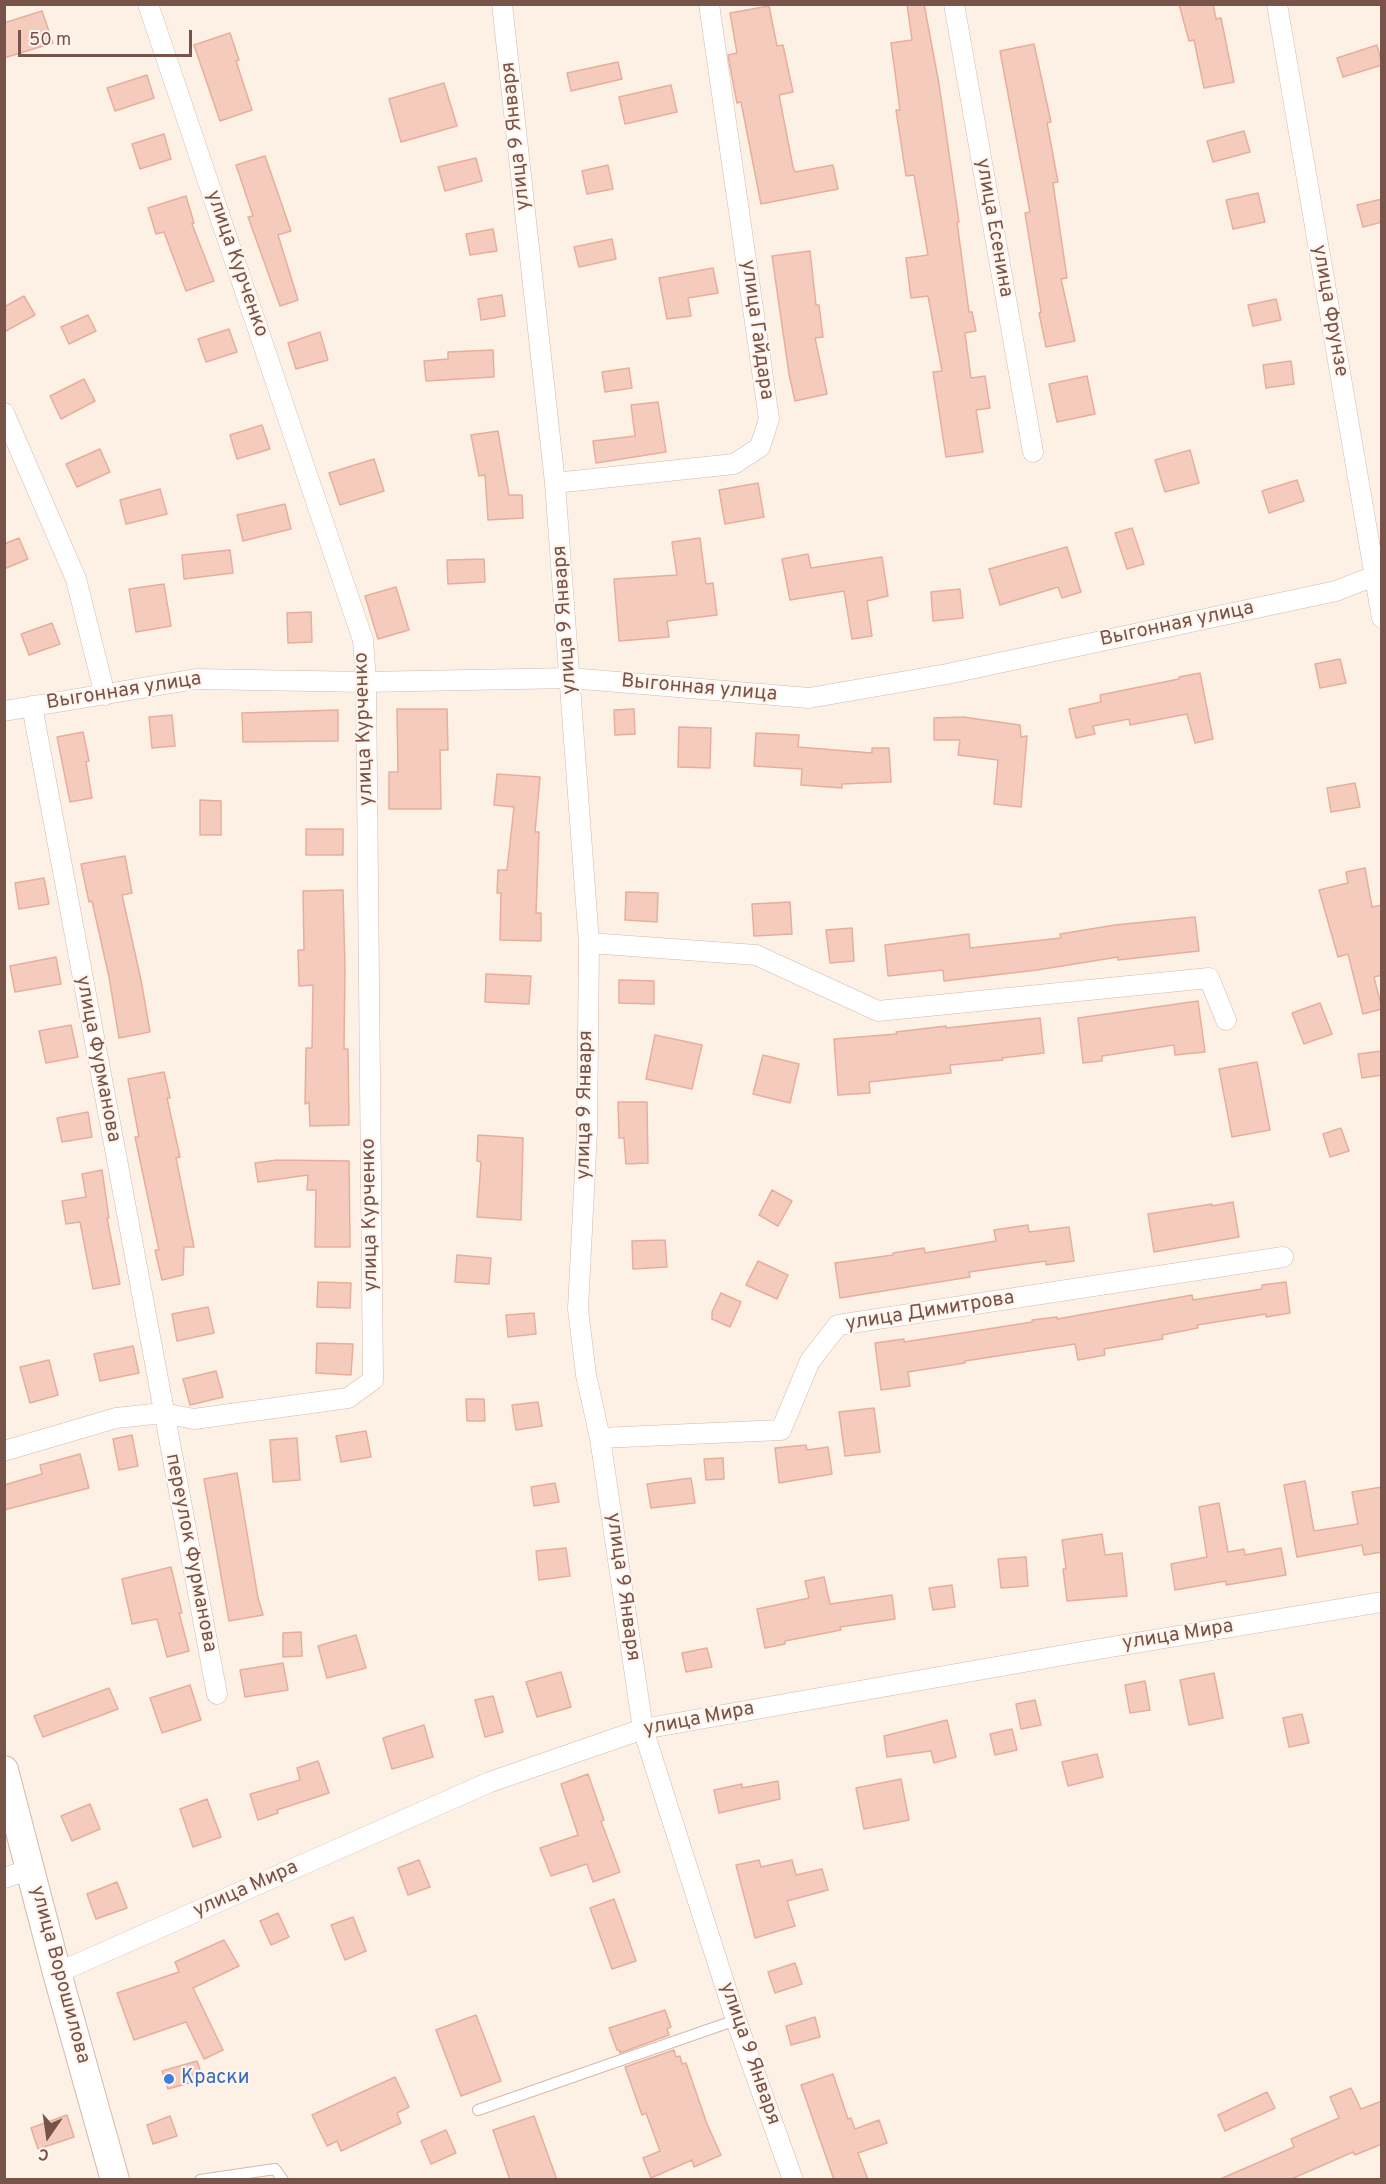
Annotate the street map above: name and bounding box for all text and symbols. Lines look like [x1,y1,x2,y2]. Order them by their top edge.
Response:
scale bar [21,18,195,56]
text: 50 m [29,29,71,52]
street label: улица 9 Января [497,60,537,212]
street label: улица Есенина [969,157,1017,299]
street label: улица Курченко [200,187,272,341]
street label: улица Фрунзе [1306,243,1352,379]
street label: улица Гайдара [734,259,778,401]
street label: улица 9 Января [549,545,583,695]
street label: Выгонная улица [1098,597,1256,653]
street label: улица Курченко [350,652,380,806]
street label: Выгонная улица [45,668,203,716]
street label: Выгонная улица [620,670,778,708]
street label: улица Фурманова [69,974,125,1144]
street label: улица 9 Января [573,1030,599,1180]
street label: улица Курченко [358,1138,384,1292]
street label: улица Димитрова [844,1287,1016,1337]
street label: переулок Фурманова [159,1452,221,1654]
street label: улица 9 Января [600,1511,644,1663]
street label: улица Мира [1121,1615,1235,1657]
street label: улица Мира [642,1698,756,1742]
street label: улица Мира [190,1856,302,1924]
street label: улица Ворошилова [24,1883,94,2067]
street label: улица 9 Января [713,1979,785,2129]
place label: Краски [181,2067,250,2091]
marker: Краски [162,2072,176,2086]
north arrow [18,2106,78,2166]
text: С [37,2143,51,2164]

